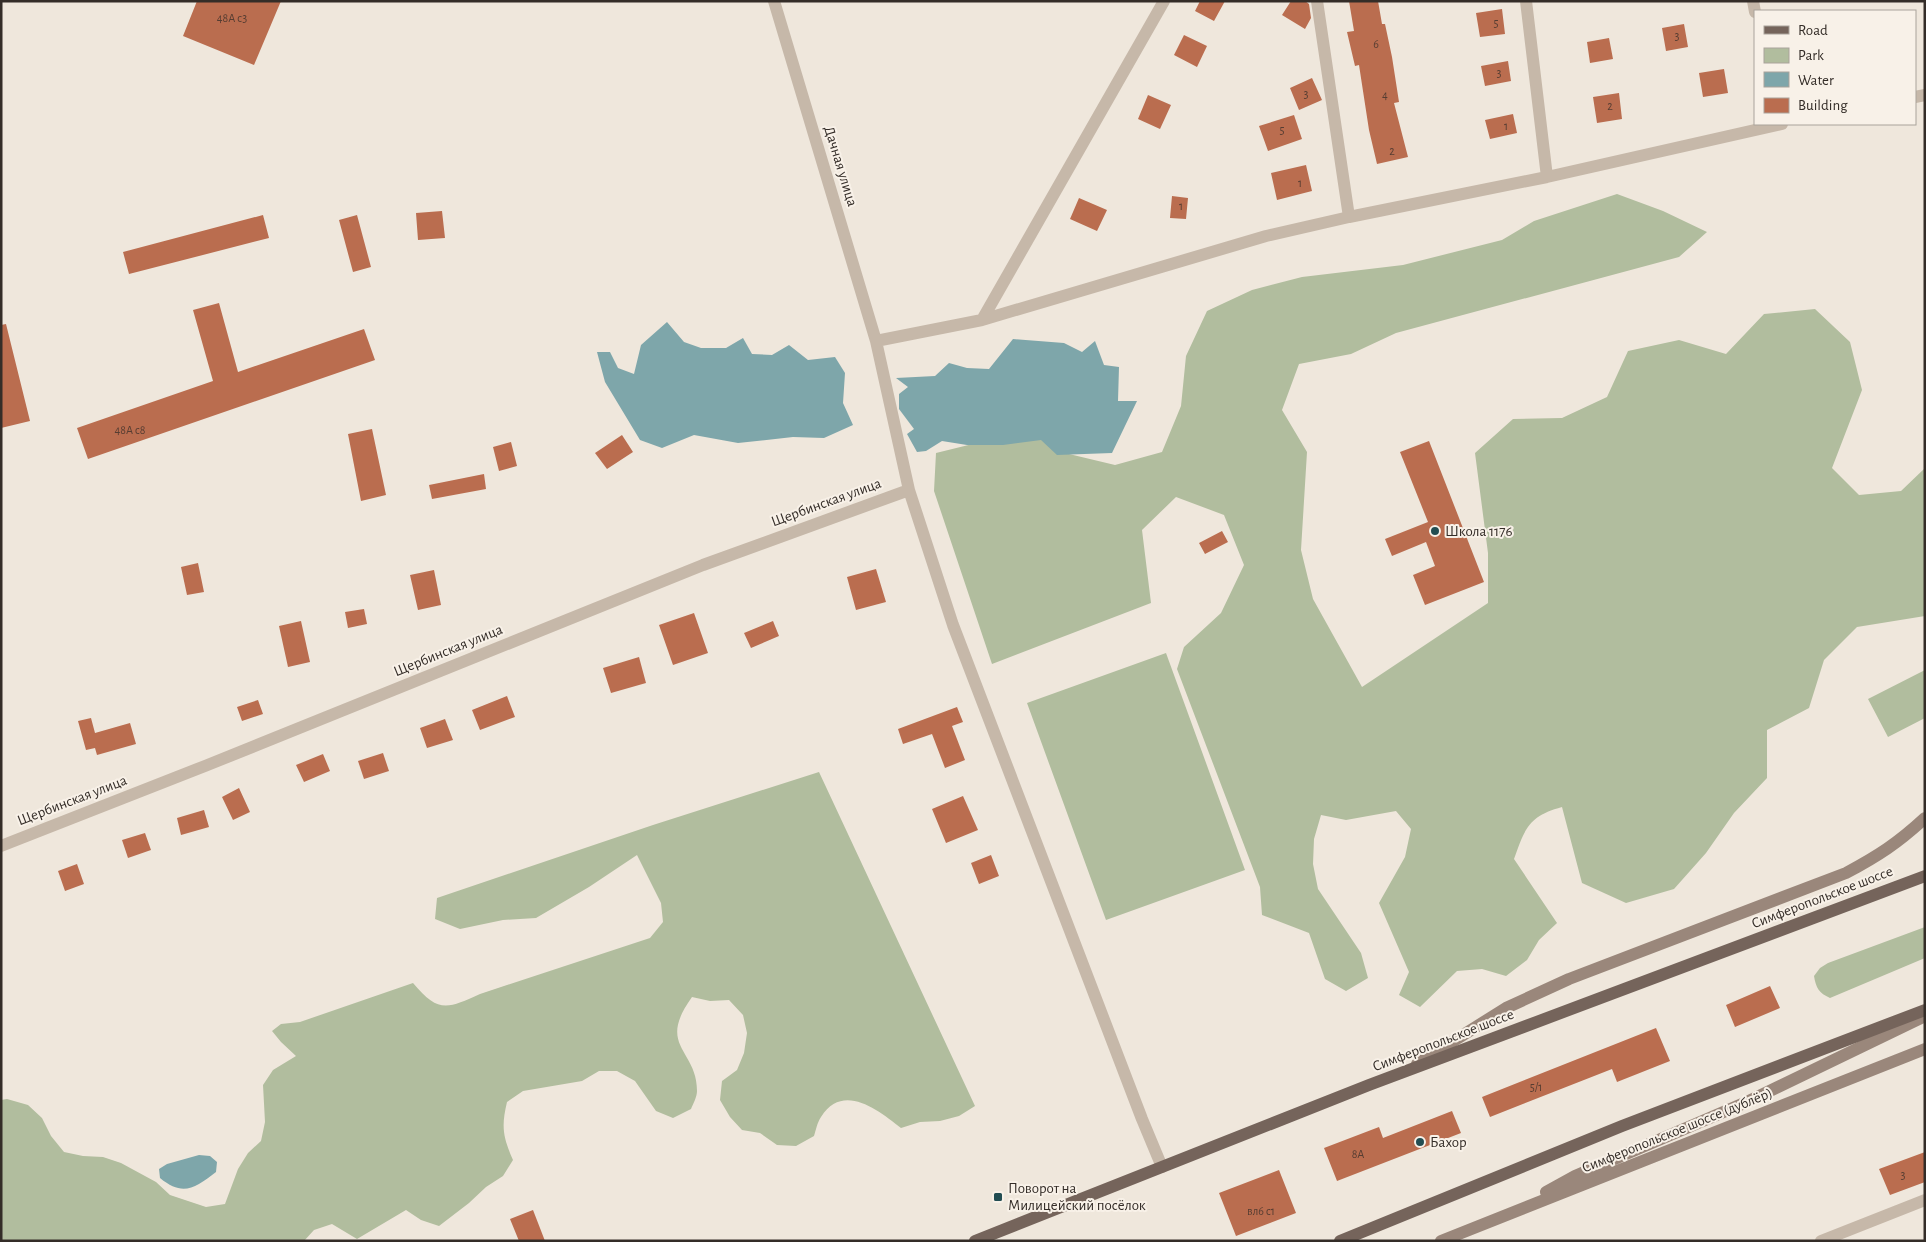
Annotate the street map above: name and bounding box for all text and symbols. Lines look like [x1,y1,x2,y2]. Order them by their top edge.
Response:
legend [1754,10,1916,125]
house number: 48А с3 [217,12,247,24]
house number: 5 [1493,17,1499,29]
text: Road [1798,23,1828,38]
house number: 3 [1675,30,1680,42]
house number: 6 [1373,38,1379,50]
text: Park [1798,48,1824,63]
house number: 3 [1497,67,1502,79]
text: Water [1798,73,1834,88]
house number: 3 [1304,88,1309,100]
house number: 4 [1382,89,1388,101]
text: Building [1798,98,1848,113]
house number: 2 [1607,100,1613,112]
house number: 1 [1504,120,1508,132]
street label: Дачная улица [821,124,860,208]
house number: 5 [1279,124,1285,136]
house number: 2 [1389,145,1395,157]
house number: 1 [1298,177,1302,189]
house number: 1 [1179,200,1183,212]
house number: 48А с8 [114,424,146,436]
street label: Щербинская улица [769,476,883,529]
place label: Школа 1176 [1445,524,1513,539]
marker: Школа 1176 [1429,525,1441,537]
street label: Щербинская улица [392,622,505,679]
street label: Щербинская улица [15,773,129,828]
street label: Симферопольское шоссе [1749,864,1895,931]
street label: Симферопольское шоссе [1370,1007,1516,1074]
house number: 5/1 [1530,1081,1542,1093]
street label: Симферопольское шоссе (дублёр) [1580,1085,1775,1176]
place label: Бахор [1430,1135,1467,1150]
marker: Бахор [1414,1136,1426,1148]
house number: 8А [1352,1148,1364,1160]
house number: 3 [1901,1169,1906,1181]
place label: Поворот на Милицейский посёлок [1008,1181,1146,1213]
marker: Поворот на Милицейский посёлок [992,1191,1004,1203]
house number: вл6 с1 [1247,1205,1275,1217]

